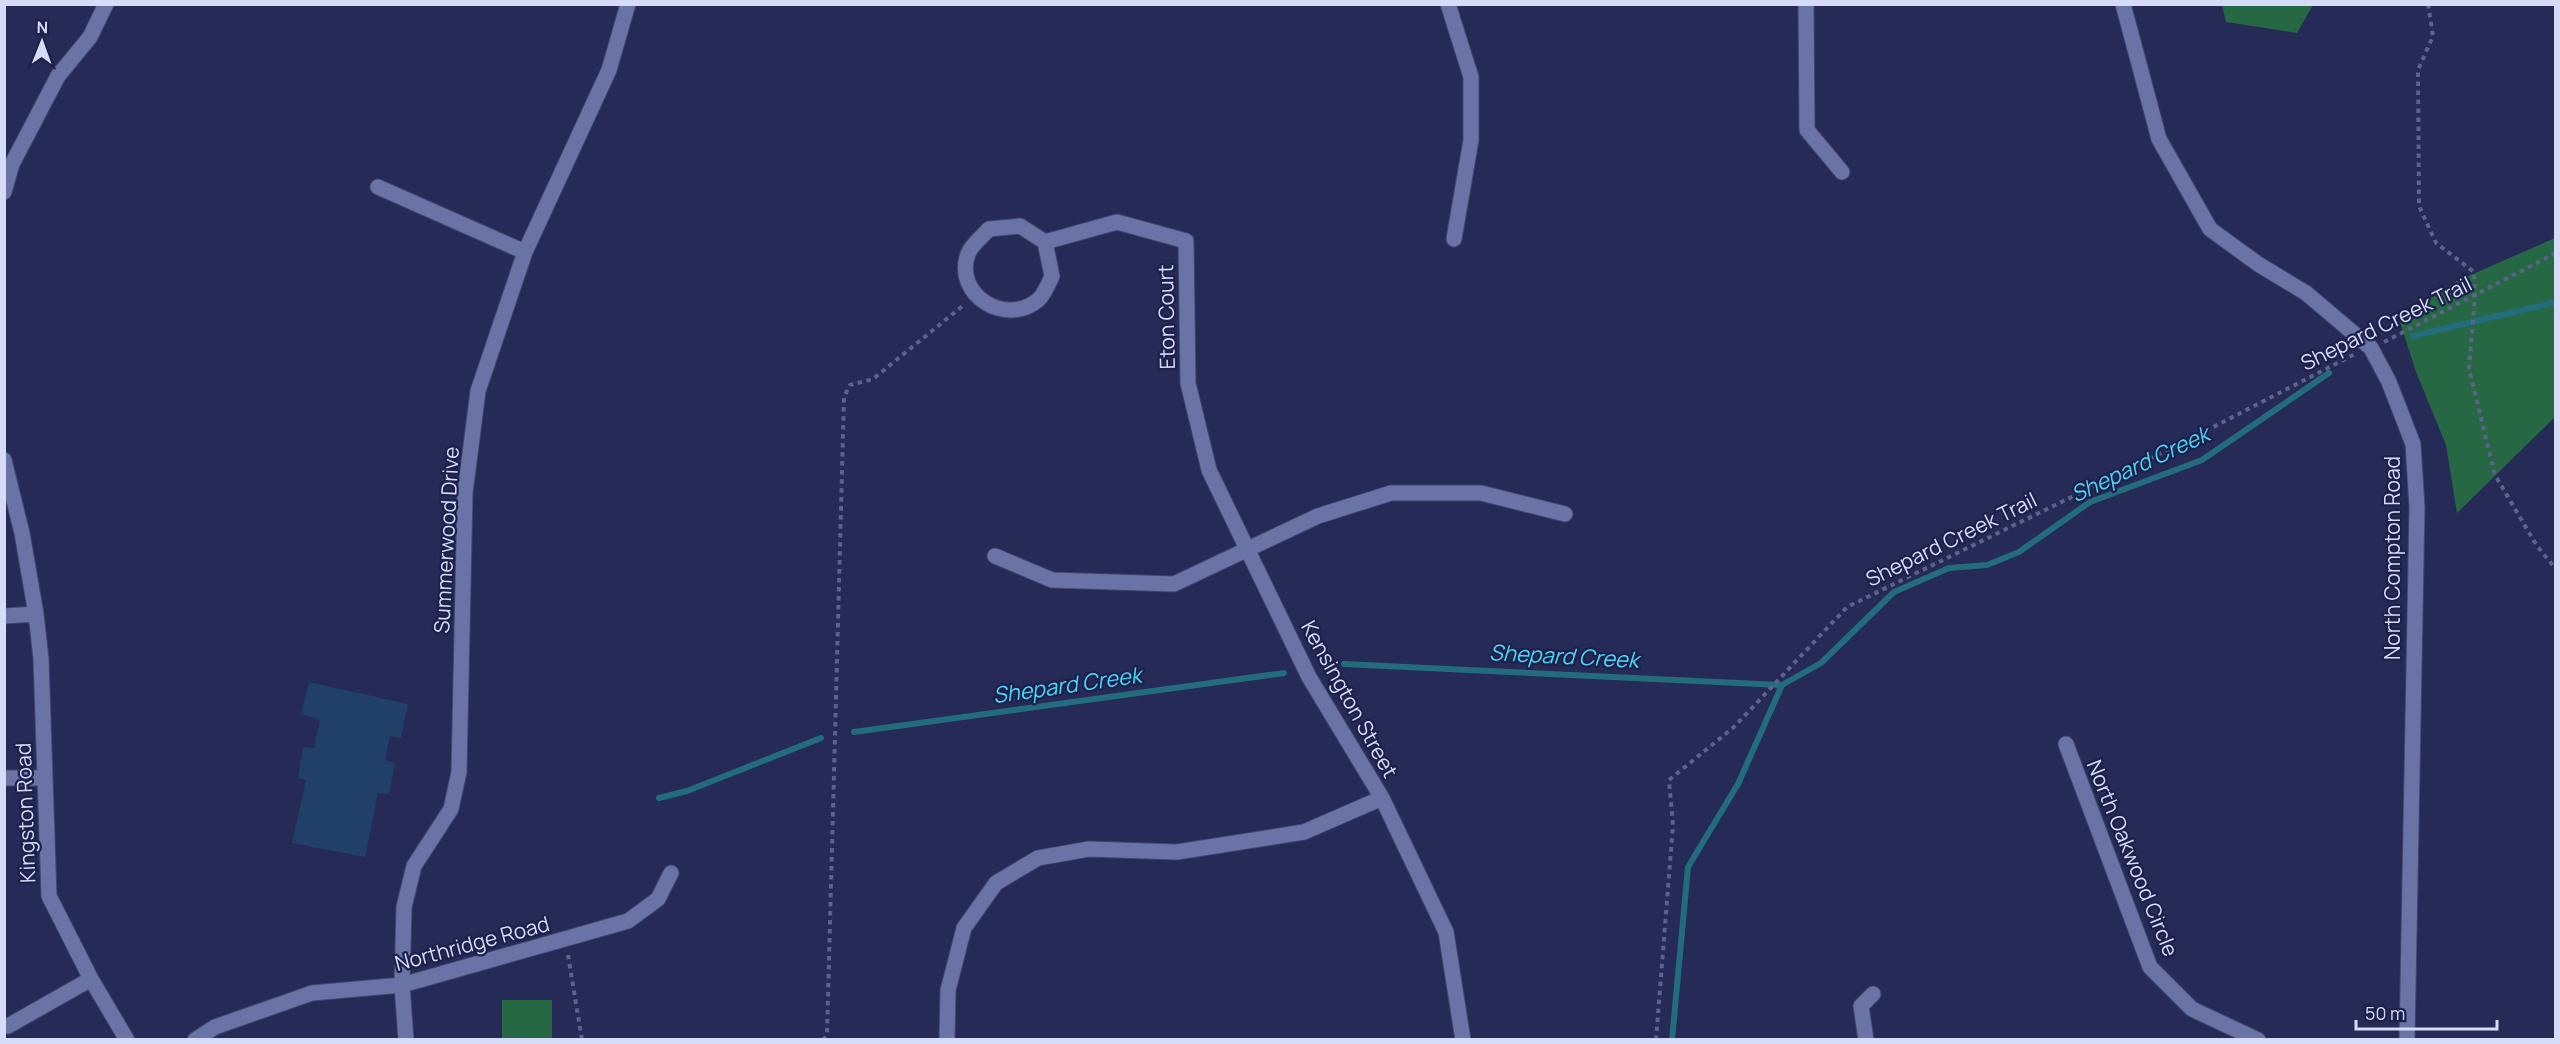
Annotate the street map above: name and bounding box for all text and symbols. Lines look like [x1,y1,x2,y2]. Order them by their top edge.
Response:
north arrow [12,12,72,72]
text: N [36,16,48,38]
street label: Eton Court [1151,264,1181,370]
street label: Shepard Creek Trail [2296,269,2476,377]
water label: Shepard Creek [2066,417,2217,509]
street label: Summerwood Drive [427,446,465,634]
street label: North Compton Road [2378,456,2406,660]
street label: Shepard Creek Trail [1861,485,2041,593]
street label: Kensington Street [1295,615,1405,783]
water label: Shepard Creek [1488,637,1643,675]
water label: Shepard Creek [991,659,1146,710]
street label: Kingston Road [9,742,41,884]
street label: North Oakwood Circle [2081,756,2185,960]
street label: Northridge Road [392,909,552,977]
scale bar [2356,993,2497,1031]
text: 50 m [2365,1001,2405,1025]

